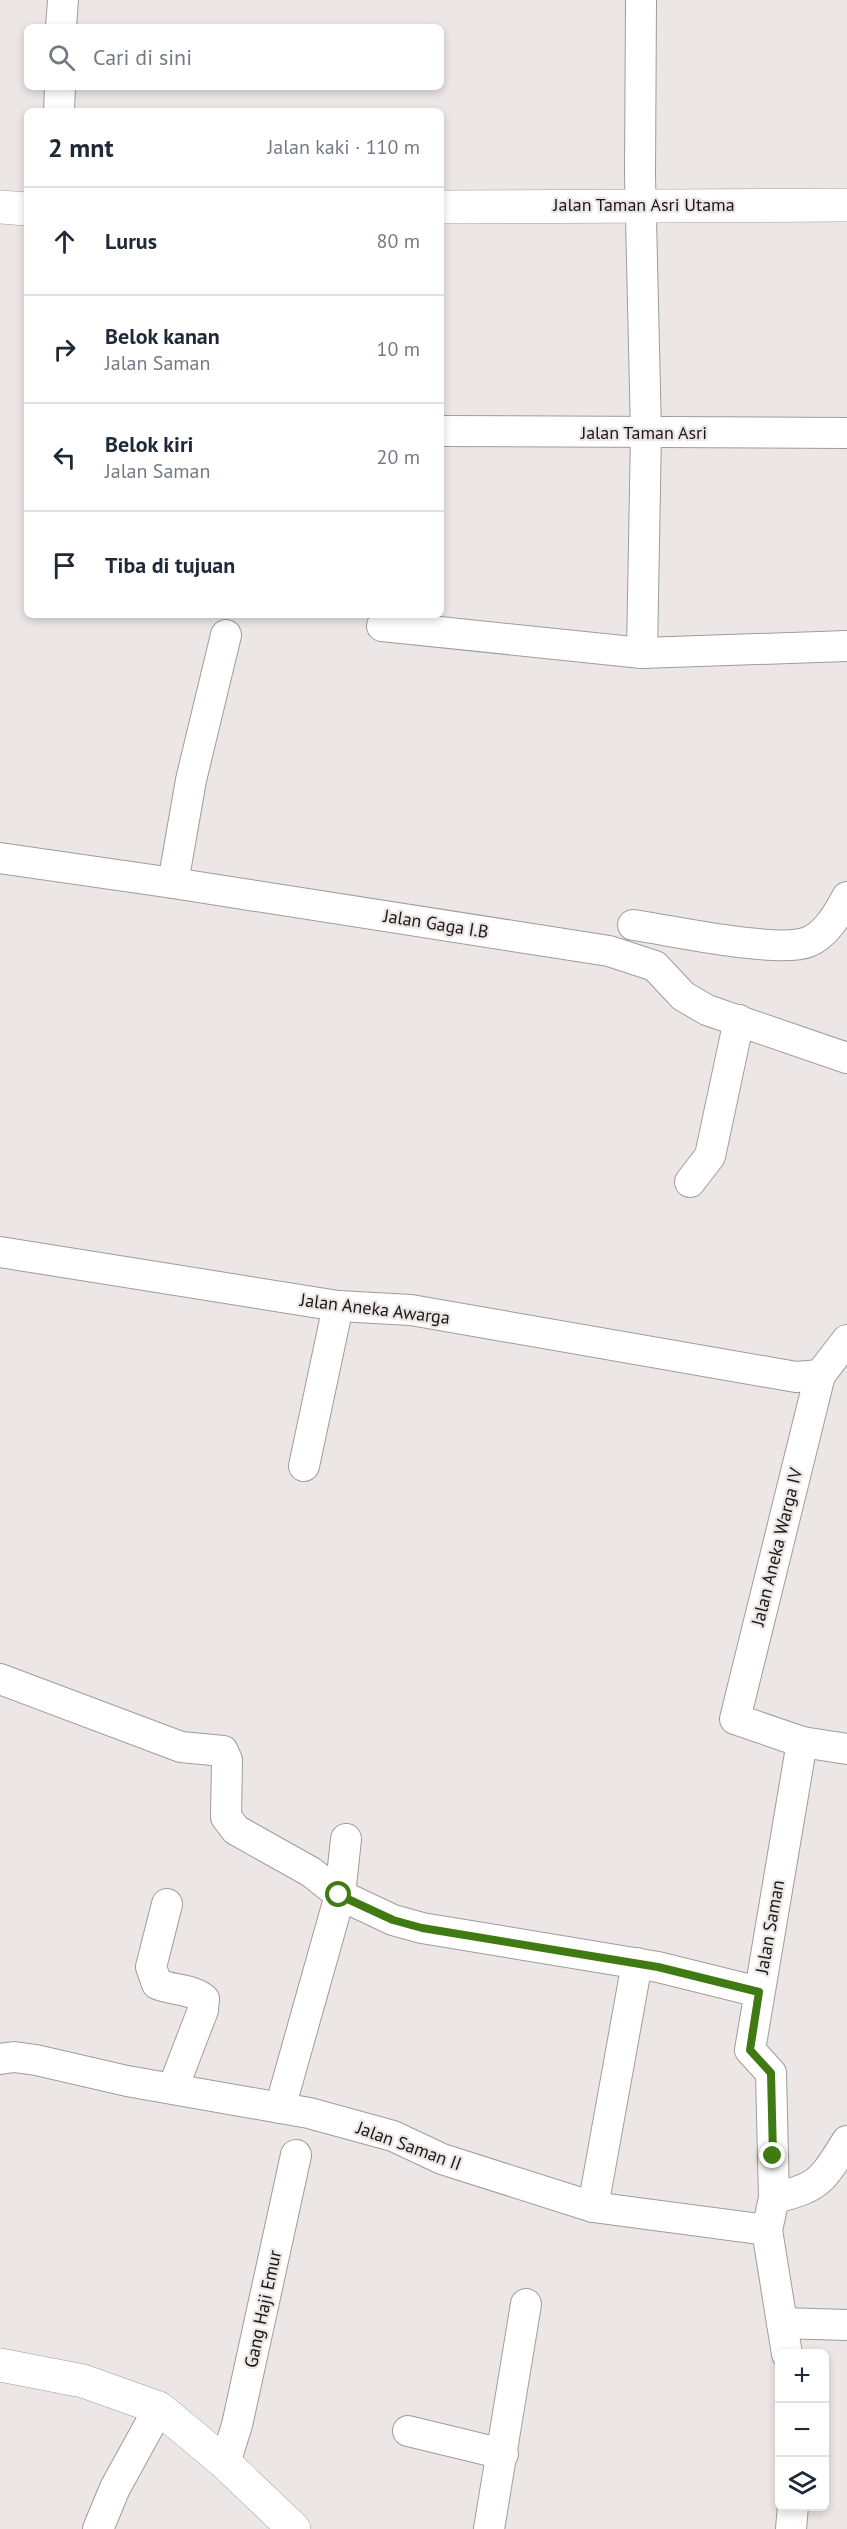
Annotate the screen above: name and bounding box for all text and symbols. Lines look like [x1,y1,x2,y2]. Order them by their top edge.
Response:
search box [24,24,444,90]
icon: search [45,41,78,74]
text: Cari di sini [93,43,192,71]
text: 2 mnt [48,131,114,164]
text: Jalan kaki · 110 m [267,134,420,160]
street label: Jalan Taman Asri Utama [552,193,735,216]
icon: ahead [48,225,81,258]
text: Lurus [105,227,157,255]
text: 80 m [377,228,420,254]
text: Belok kanan [105,322,220,350]
icon: right [48,333,81,366]
text: 10 m [377,336,420,362]
text: Jalan Saman [105,350,210,376]
street label: Jalan Taman Asri [580,421,707,444]
text: Belok kiri [105,430,194,458]
icon: left [48,441,81,474]
text: 20 m [377,444,420,470]
text: Jalan Saman [105,458,210,484]
icon: arrive [48,549,81,582]
text: Tiba di tujuan [105,551,235,579]
street label: Jalan Gaga I.B [381,904,490,943]
street label: Jalan Aneka Awarga [298,1288,451,1329]
street label: Jalan Aneka Warga IV [746,1465,807,1629]
street label: Jalan Saman [750,1878,789,1977]
route start [325,1881,351,1907]
street label: Jalan Saman II [353,2116,465,2175]
route end [759,2142,785,2168]
street label: Gang Haji Emur [239,2248,286,2370]
map controls [775,2349,829,2511]
button: + [775,2349,829,2403]
button: − [775,2403,829,2457]
button: layers [775,2457,829,2511]

